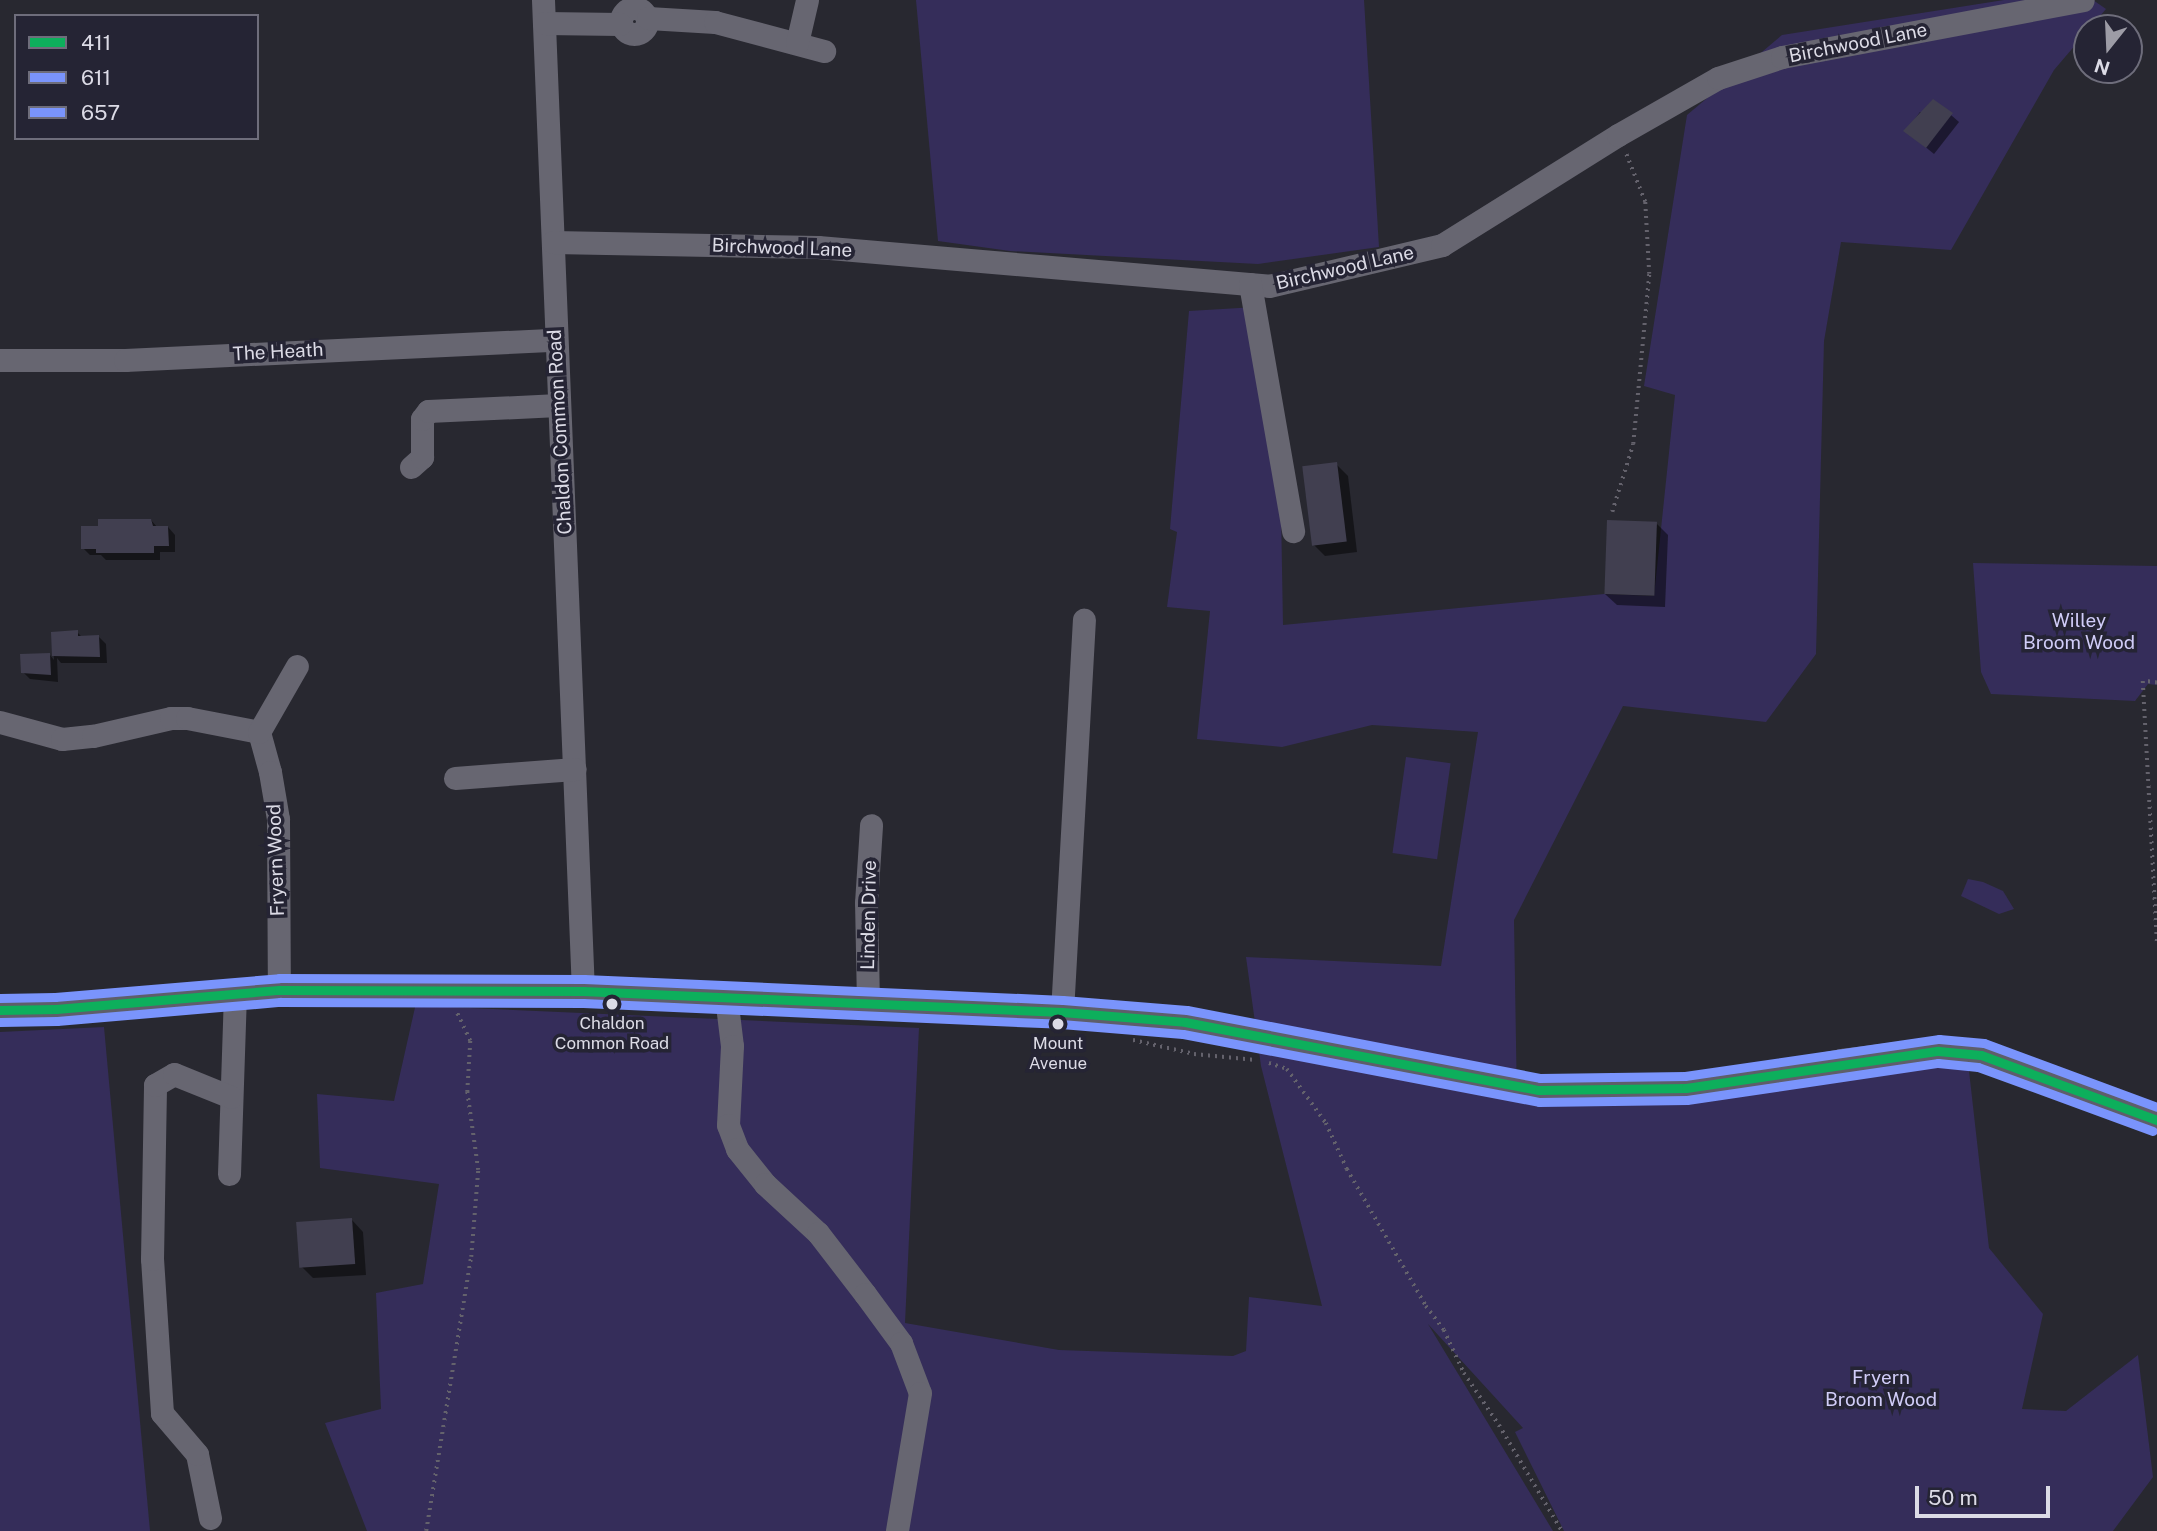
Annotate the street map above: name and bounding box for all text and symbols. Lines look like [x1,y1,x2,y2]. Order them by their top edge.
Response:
legend [14,14,259,140]
north arrow [2073,14,2143,84]
street label: Birchwood Lane [1787,18,1929,68]
text: 411 [81,30,111,55]
text: N [2092,54,2113,80]
text: 611 [81,65,111,90]
text: 657 [81,100,120,125]
street label: Birchwood Lane [711,234,853,262]
street label: Birchwood Lane [1274,241,1416,295]
street label: Chaldon Common Road [543,329,577,535]
street label: The Heath [232,338,324,366]
park label: Willey Broom Wood [2023,610,2135,654]
street label: Fryern Wood [263,803,289,917]
street label: Linden Drive [857,860,881,970]
marker: Chaldon Common Road [605,997,619,1011]
place label: Chaldon Common Road [555,1014,669,1054]
marker: Mount Avenue [1051,1017,1065,1031]
place label: Mount Avenue [1029,1034,1087,1074]
park label: Fryern Broom Wood [1825,1367,1937,1411]
scale bar [1919,1472,2054,1516]
text: 50 m [1928,1485,1978,1510]

